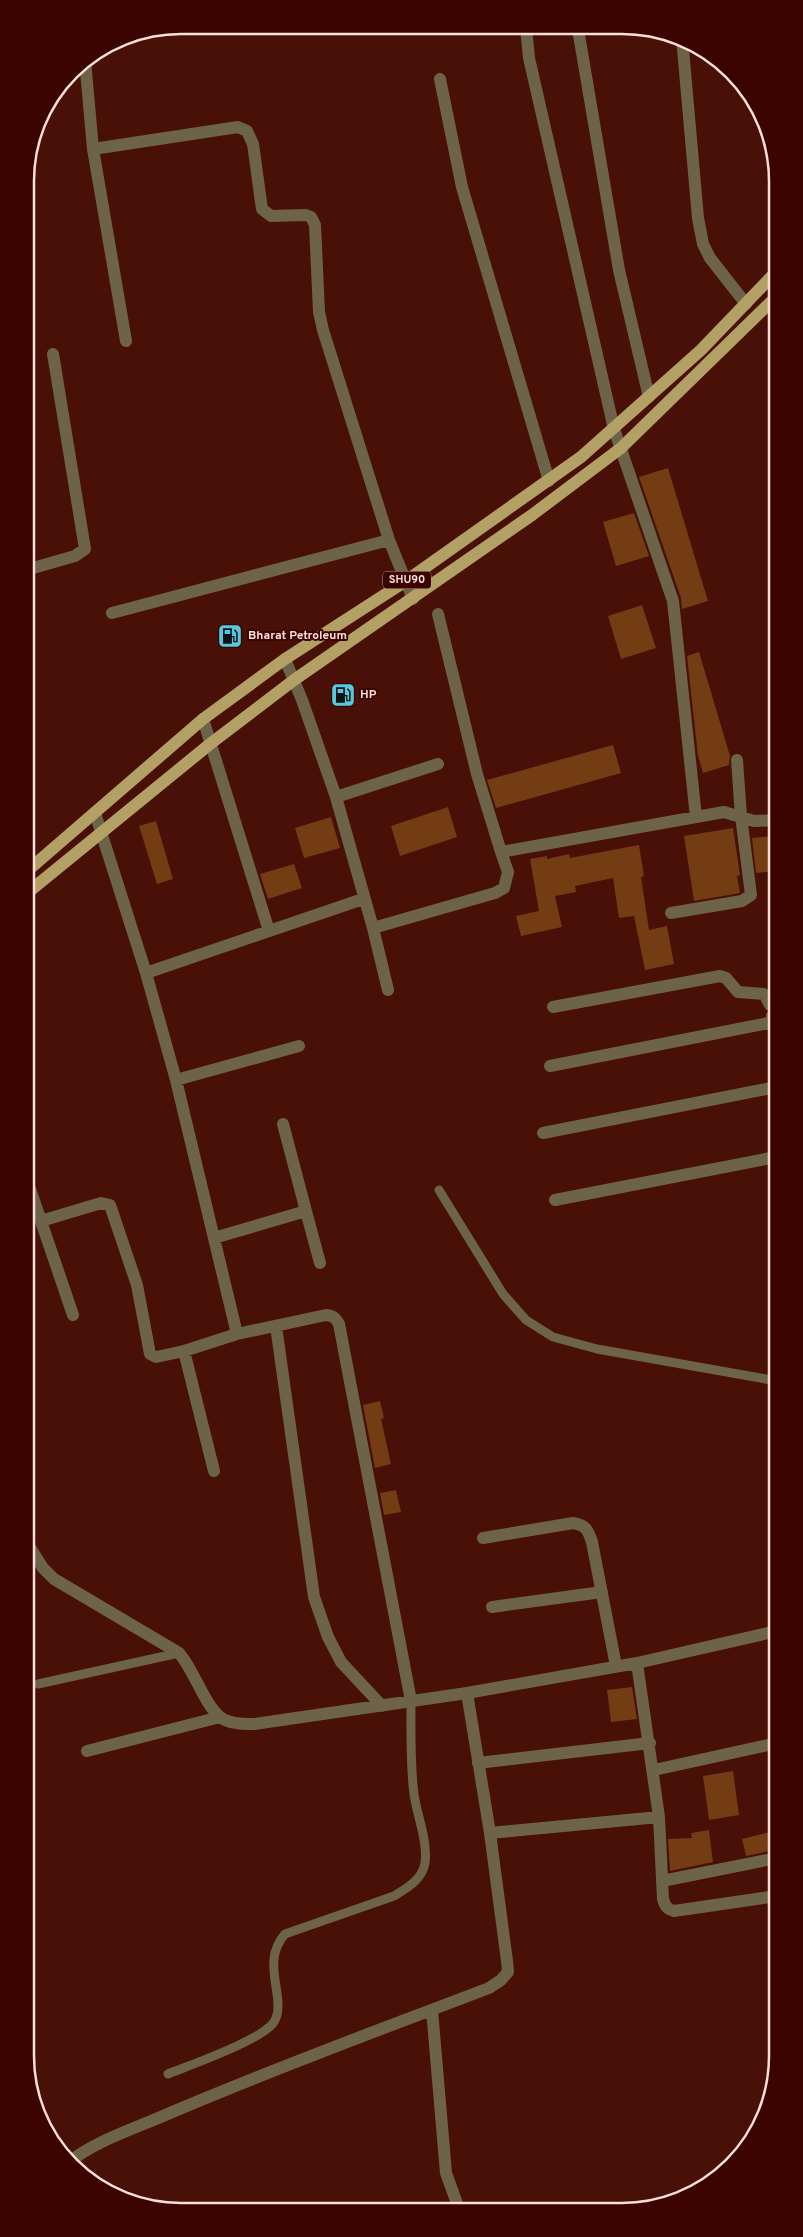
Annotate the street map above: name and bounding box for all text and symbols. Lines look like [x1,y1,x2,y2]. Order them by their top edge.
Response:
road number: SHU90 [383,572,431,588]
fuel station icon: Bharat Petroleum [217,623,243,649]
place label: Bharat Petroleum [248,628,347,644]
fuel station icon: HP [330,682,356,708]
place label: HP [360,687,377,703]

